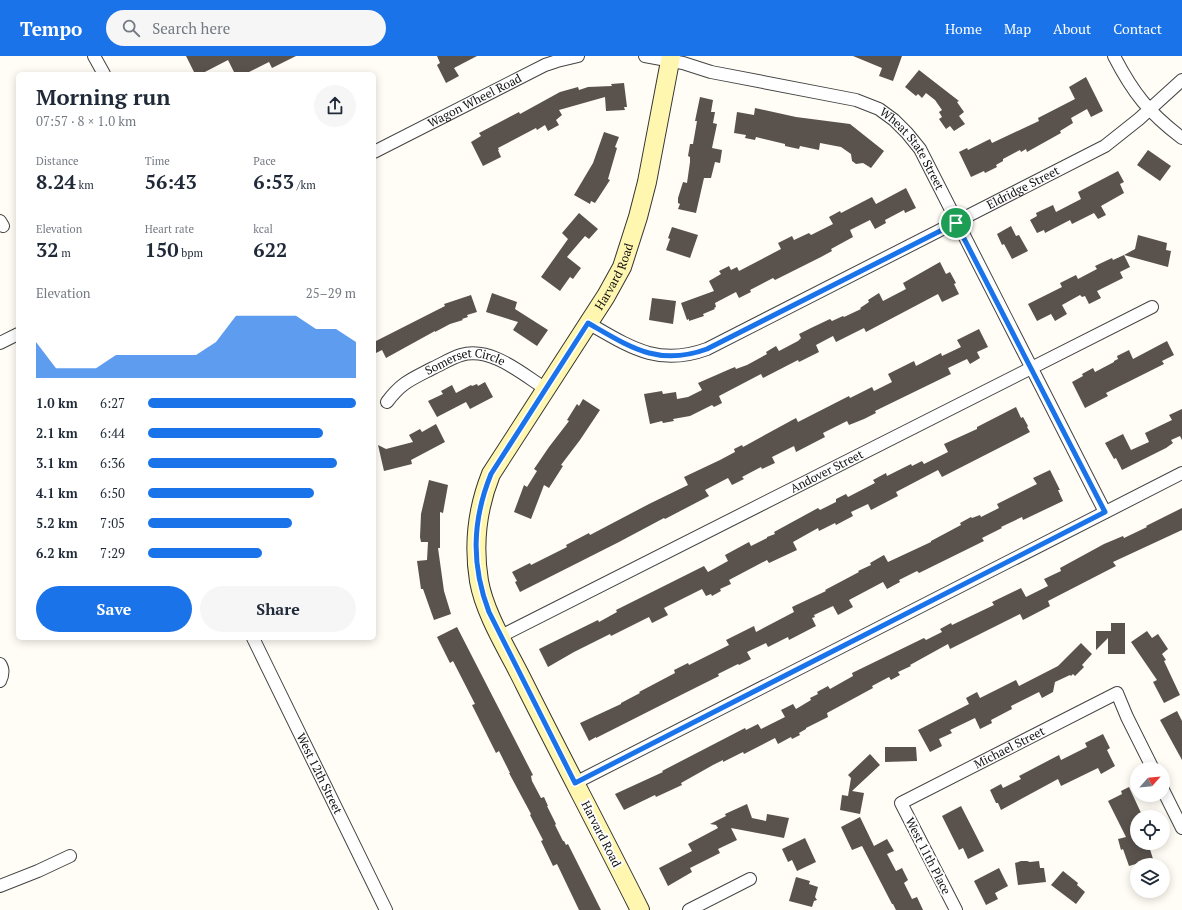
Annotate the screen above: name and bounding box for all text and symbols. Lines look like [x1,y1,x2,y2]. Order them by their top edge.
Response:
search box [106,10,386,46]
text: Tempo [20,16,82,41]
icon: search [120,17,142,39]
text: Search here [152,18,230,38]
text: Home [945,19,982,38]
text: Map [1004,19,1031,38]
text: About [1053,19,1091,38]
text: Contact [1113,19,1162,38]
street label: Wagon Wheel Road [425,70,524,130]
text: Morning run [36,82,170,111]
button: share [314,85,356,127]
street label: Wheat State Street [877,104,948,193]
text: 07:57 · 8 × 1.0 km [36,112,136,130]
text: Distance [36,154,79,168]
text: Time [145,154,170,168]
text: Pace [253,154,276,168]
street label: Eldridge Street [984,162,1062,212]
text: 8.24 [36,168,76,195]
text: 56:43 [145,168,197,195]
text: 6:53 [253,168,294,195]
text: km [76,178,94,192]
text: /km [294,178,316,192]
pin [939,206,973,240]
icon: arrive [945,212,967,234]
text: Elevation [36,222,82,236]
text: Heart rate [145,222,194,236]
text: kcal [253,222,273,236]
text: 32 [36,236,59,263]
text: 150 [145,236,179,263]
text: 622 [253,236,287,263]
street label: Harvard Road [591,241,636,313]
text: m [59,246,71,260]
text: bpm [179,246,203,260]
text: Elevation [36,284,91,302]
text: 25–29 m [306,284,356,302]
street label: Somerset Circle [422,345,508,378]
text: 1.0 km [36,394,78,412]
text: 6:27 [100,394,125,412]
text: 2.1 km [36,424,78,442]
text: 6:44 [100,424,125,442]
street label: Andover Street [787,446,866,496]
text: 3.1 km [36,454,78,472]
text: 6:36 [100,454,125,472]
text: 4.1 km [36,484,78,502]
text: 6:50 [100,484,125,502]
text: 5.2 km [36,514,78,532]
text: 7:05 [100,514,125,532]
text: 6.2 km [36,544,78,562]
text: 7:29 [100,544,125,562]
button: Save [36,586,192,632]
button: Share [200,586,356,632]
street label: Michael Street [971,723,1048,772]
street label: West 12th Street [294,730,346,817]
north arrow [1130,762,1170,802]
map controls [1130,762,1170,898]
street label: Harvard Road [578,798,625,870]
button: locate [1130,810,1170,850]
street label: West 11th Place [903,815,954,897]
button: layers [1130,858,1170,898]

